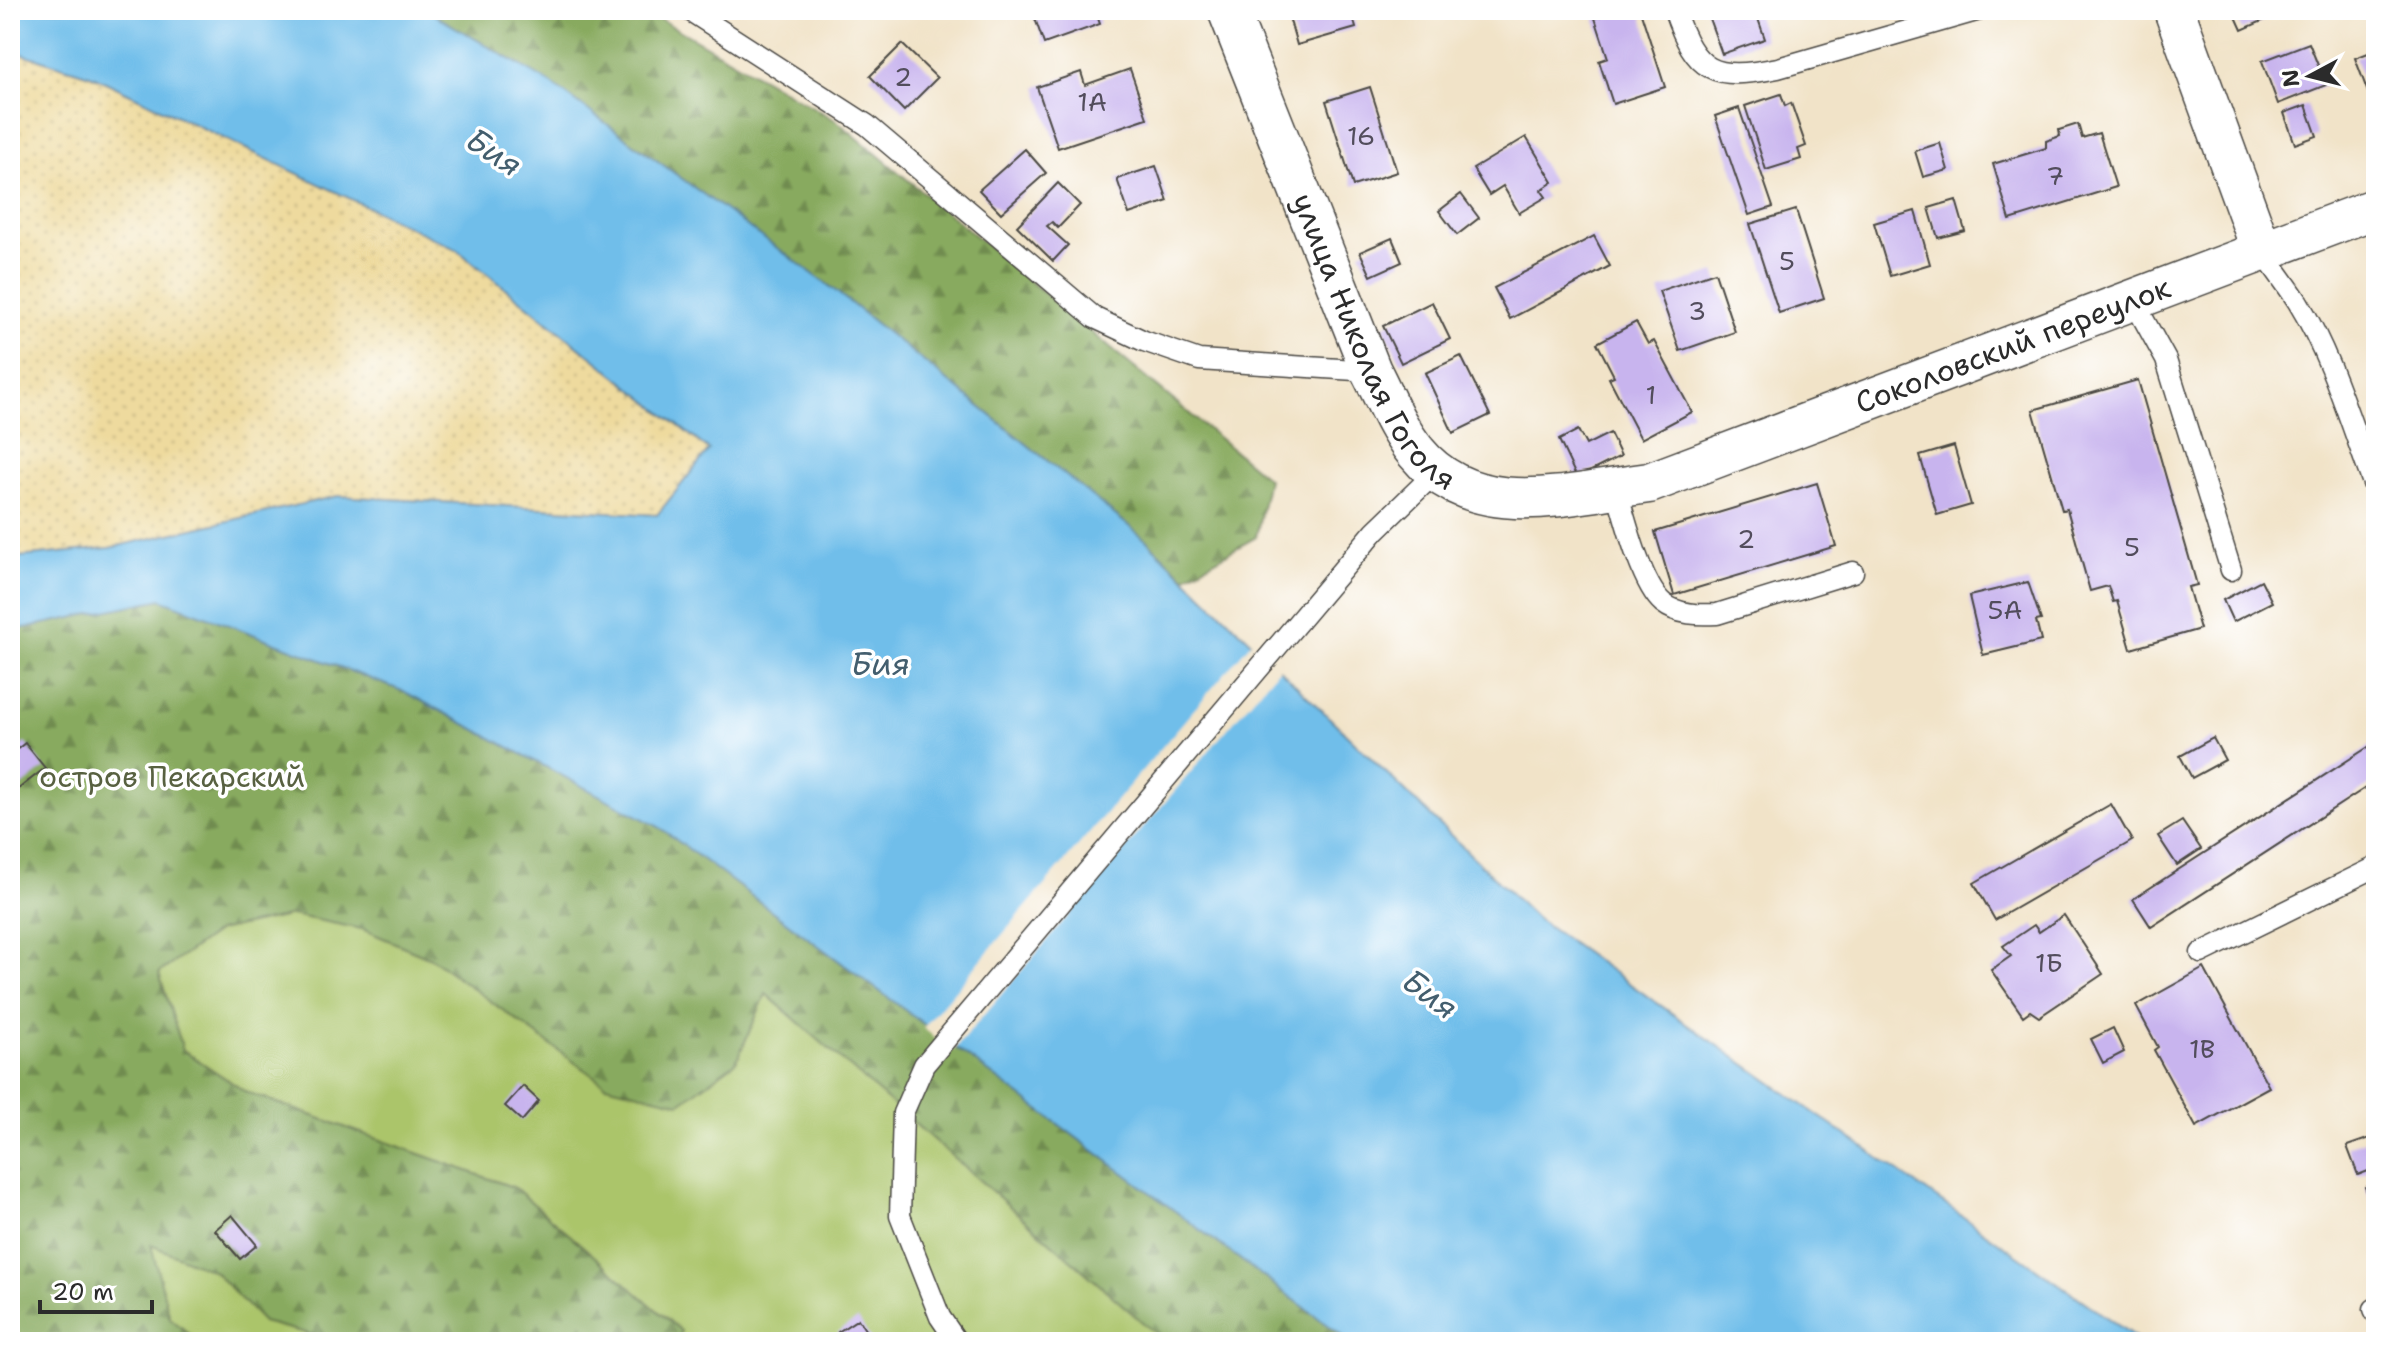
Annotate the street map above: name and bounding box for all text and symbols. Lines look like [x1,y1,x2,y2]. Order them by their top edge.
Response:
north arrow [2270,36,2350,116]
house number: 2 [894,59,912,94]
text: N [2275,68,2306,89]
house number: 1А [1077,84,1107,119]
water label: Бия [458,117,531,186]
house number: 16 [1347,118,1375,153]
house number: 7 [2046,158,2064,193]
street label: улица Николая Гоголя [1283,187,1464,500]
house number: 5 [1779,243,1795,278]
street label: Соколовский переулок [1849,267,2176,423]
house number: 3 [1688,293,1706,328]
house number: 1 [1646,377,1656,412]
house number: 2 [1737,521,1755,556]
house number: 5 [2124,529,2140,564]
house number: 5А [1988,592,2022,627]
water label: Бия [851,642,909,685]
park label: остров Пекарский [39,756,305,797]
house number: 1Б [2035,945,2063,980]
water label: Бия [1394,959,1467,1029]
house number: 1В [2189,1031,2215,1066]
scale bar [40,1264,152,1314]
text: 20 m [52,1276,114,1308]

